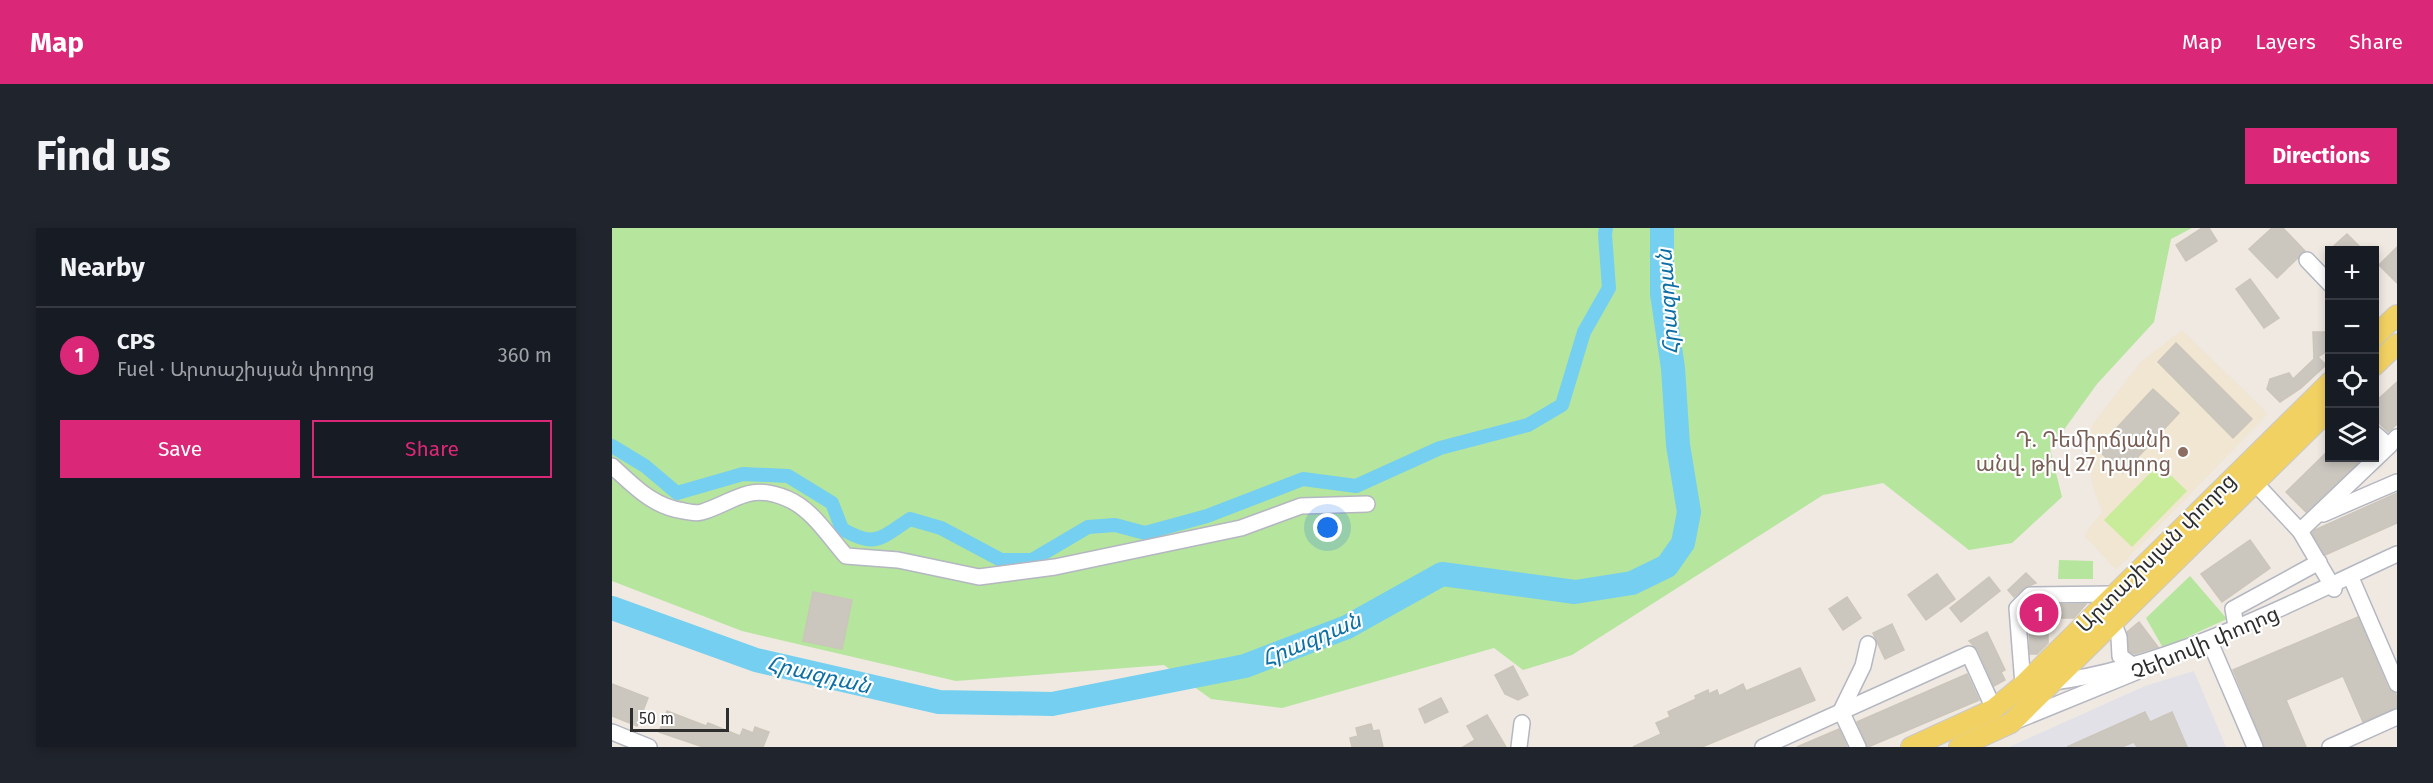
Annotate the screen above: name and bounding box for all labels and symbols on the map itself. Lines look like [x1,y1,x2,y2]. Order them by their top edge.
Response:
water label: Հրազդան [1650,248,1685,355]
place label: Դ. Դեմիրճյանի անվ. թիվ 27 դպրոց [1976,427,2171,477]
marker: Դ. Դեմիրճյանի անվ. թիվ 27 դպրոց [2176,445,2190,459]
street label: Արտաշիսյան փողոց [2071,468,2241,638]
your location [1313,513,1342,542]
pin: 1 [2020,590,2058,636]
street label: Չեխովի փողոց [2127,600,2283,686]
water label: Հրազդան [1257,606,1366,672]
water label: Հրազդան [765,649,874,700]
scale bar [630,705,729,732]

